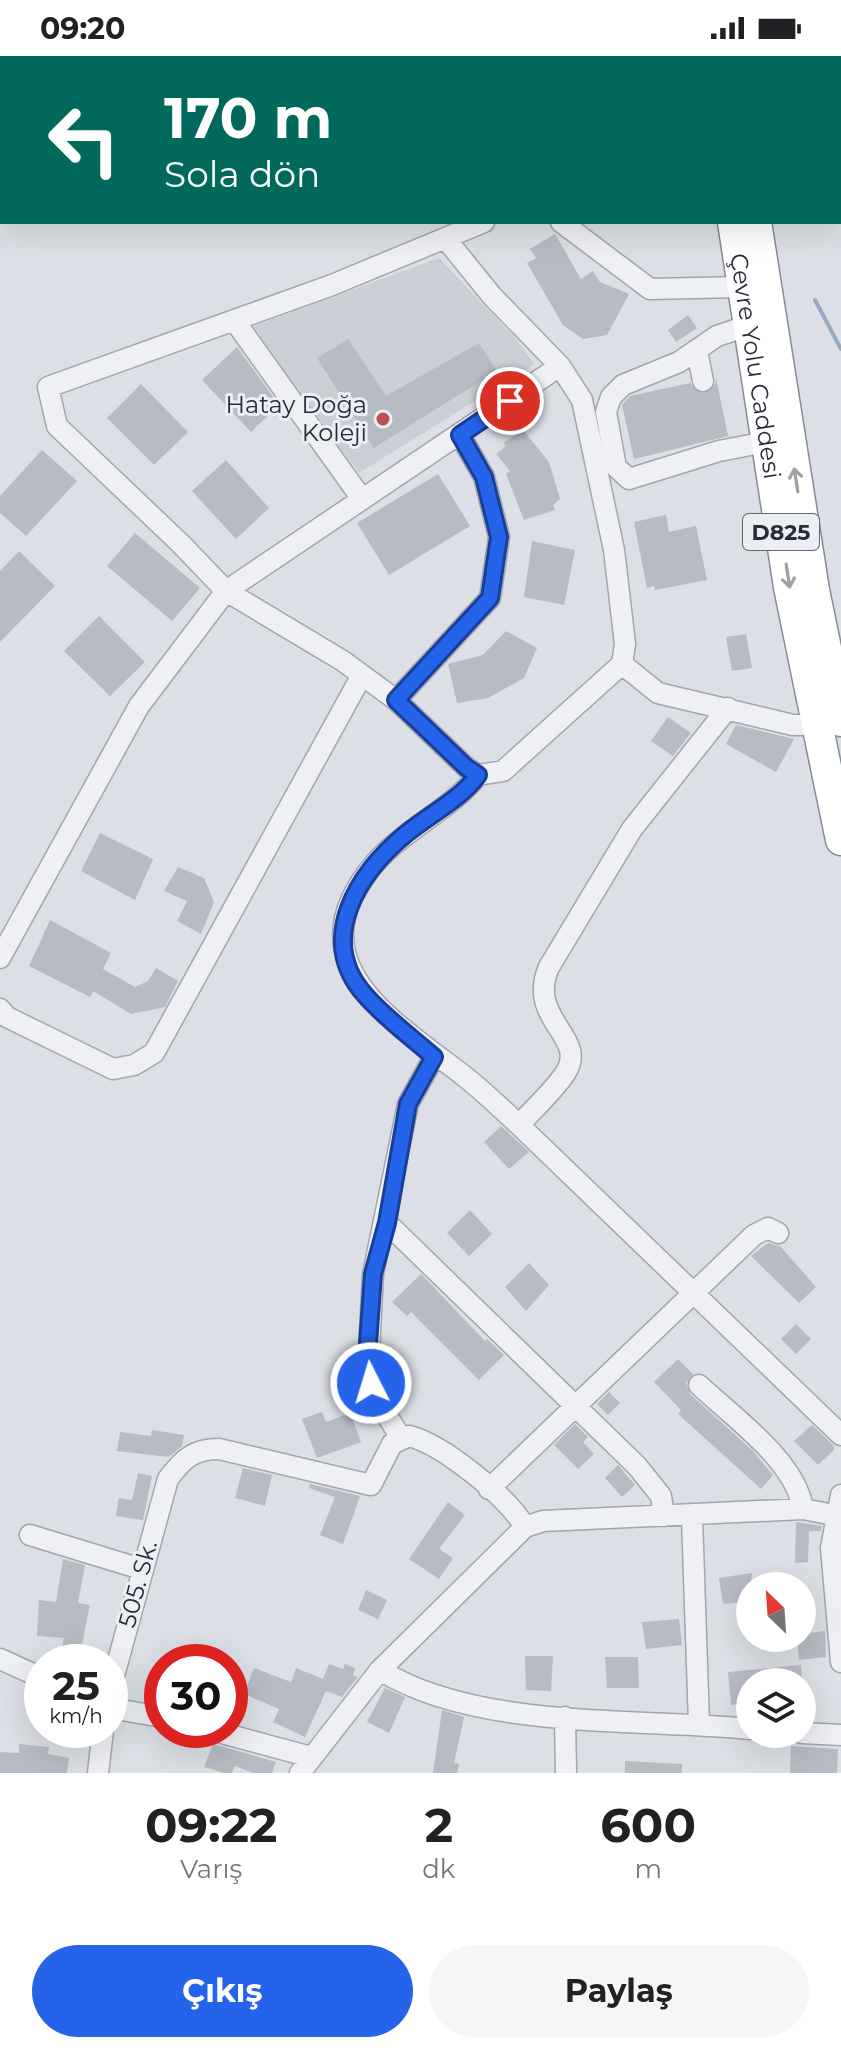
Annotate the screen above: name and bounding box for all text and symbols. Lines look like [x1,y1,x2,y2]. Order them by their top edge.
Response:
text: 09:20 [40,10,125,47]
text: 170 m [164,84,332,152]
icon: left [32,88,136,192]
text: Sola dön [164,152,320,196]
street label: Çevre Yolu Caddesi [724,251,787,481]
pin [476,367,544,435]
icon: arrive [488,379,532,423]
place label: Hatay Doğa Koleji [226,390,367,447]
marker: Hatay Doğa Koleji [374,410,392,428]
one-way arrow [788,467,803,493]
road number: D825 [743,514,819,550]
one-way arrow [781,563,796,588]
position arrow [329,1341,413,1425]
street label: 505. Sk. [112,1537,163,1631]
north arrow [736,1572,816,1652]
map controls [736,1572,816,1748]
speed limit sign: 30 [144,1644,248,1748]
text: 25 [52,1661,100,1710]
button: layers [736,1668,816,1748]
text: km/h [49,1704,103,1728]
text: 09:22 [145,1796,277,1854]
text: 2 [425,1796,453,1854]
text: 600 [600,1796,696,1854]
text: Varış [180,1853,242,1885]
text: dk [422,1853,455,1885]
text: m [634,1853,662,1885]
button: Çıkış [32,1945,413,2037]
button: Paylaş [429,1945,809,2037]

